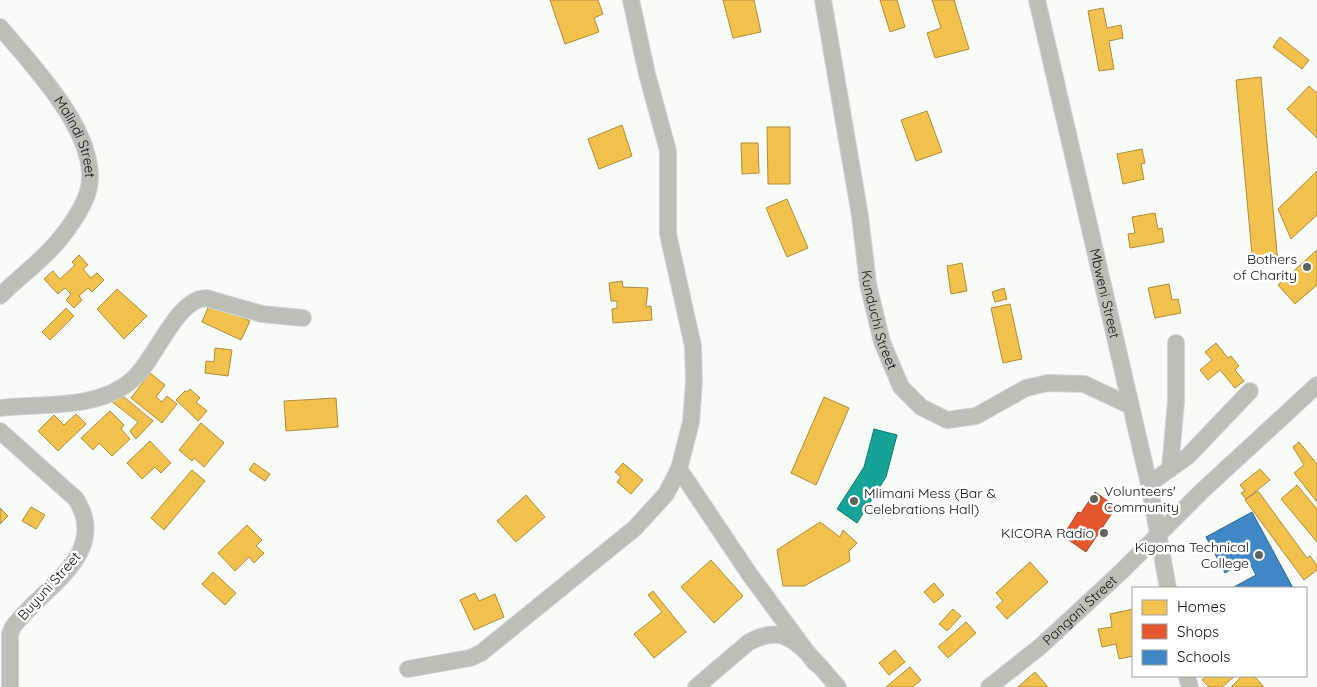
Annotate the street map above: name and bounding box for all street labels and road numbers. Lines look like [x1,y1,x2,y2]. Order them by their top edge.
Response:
street label: Malindi Street [50,92,99,178]
street label: Mbweni Street [1086,247,1124,340]
street label: Kunduchi Street [857,269,902,372]
street label: Buyuni Street [13,548,85,624]
street label: Pangani Street [1039,571,1121,649]

